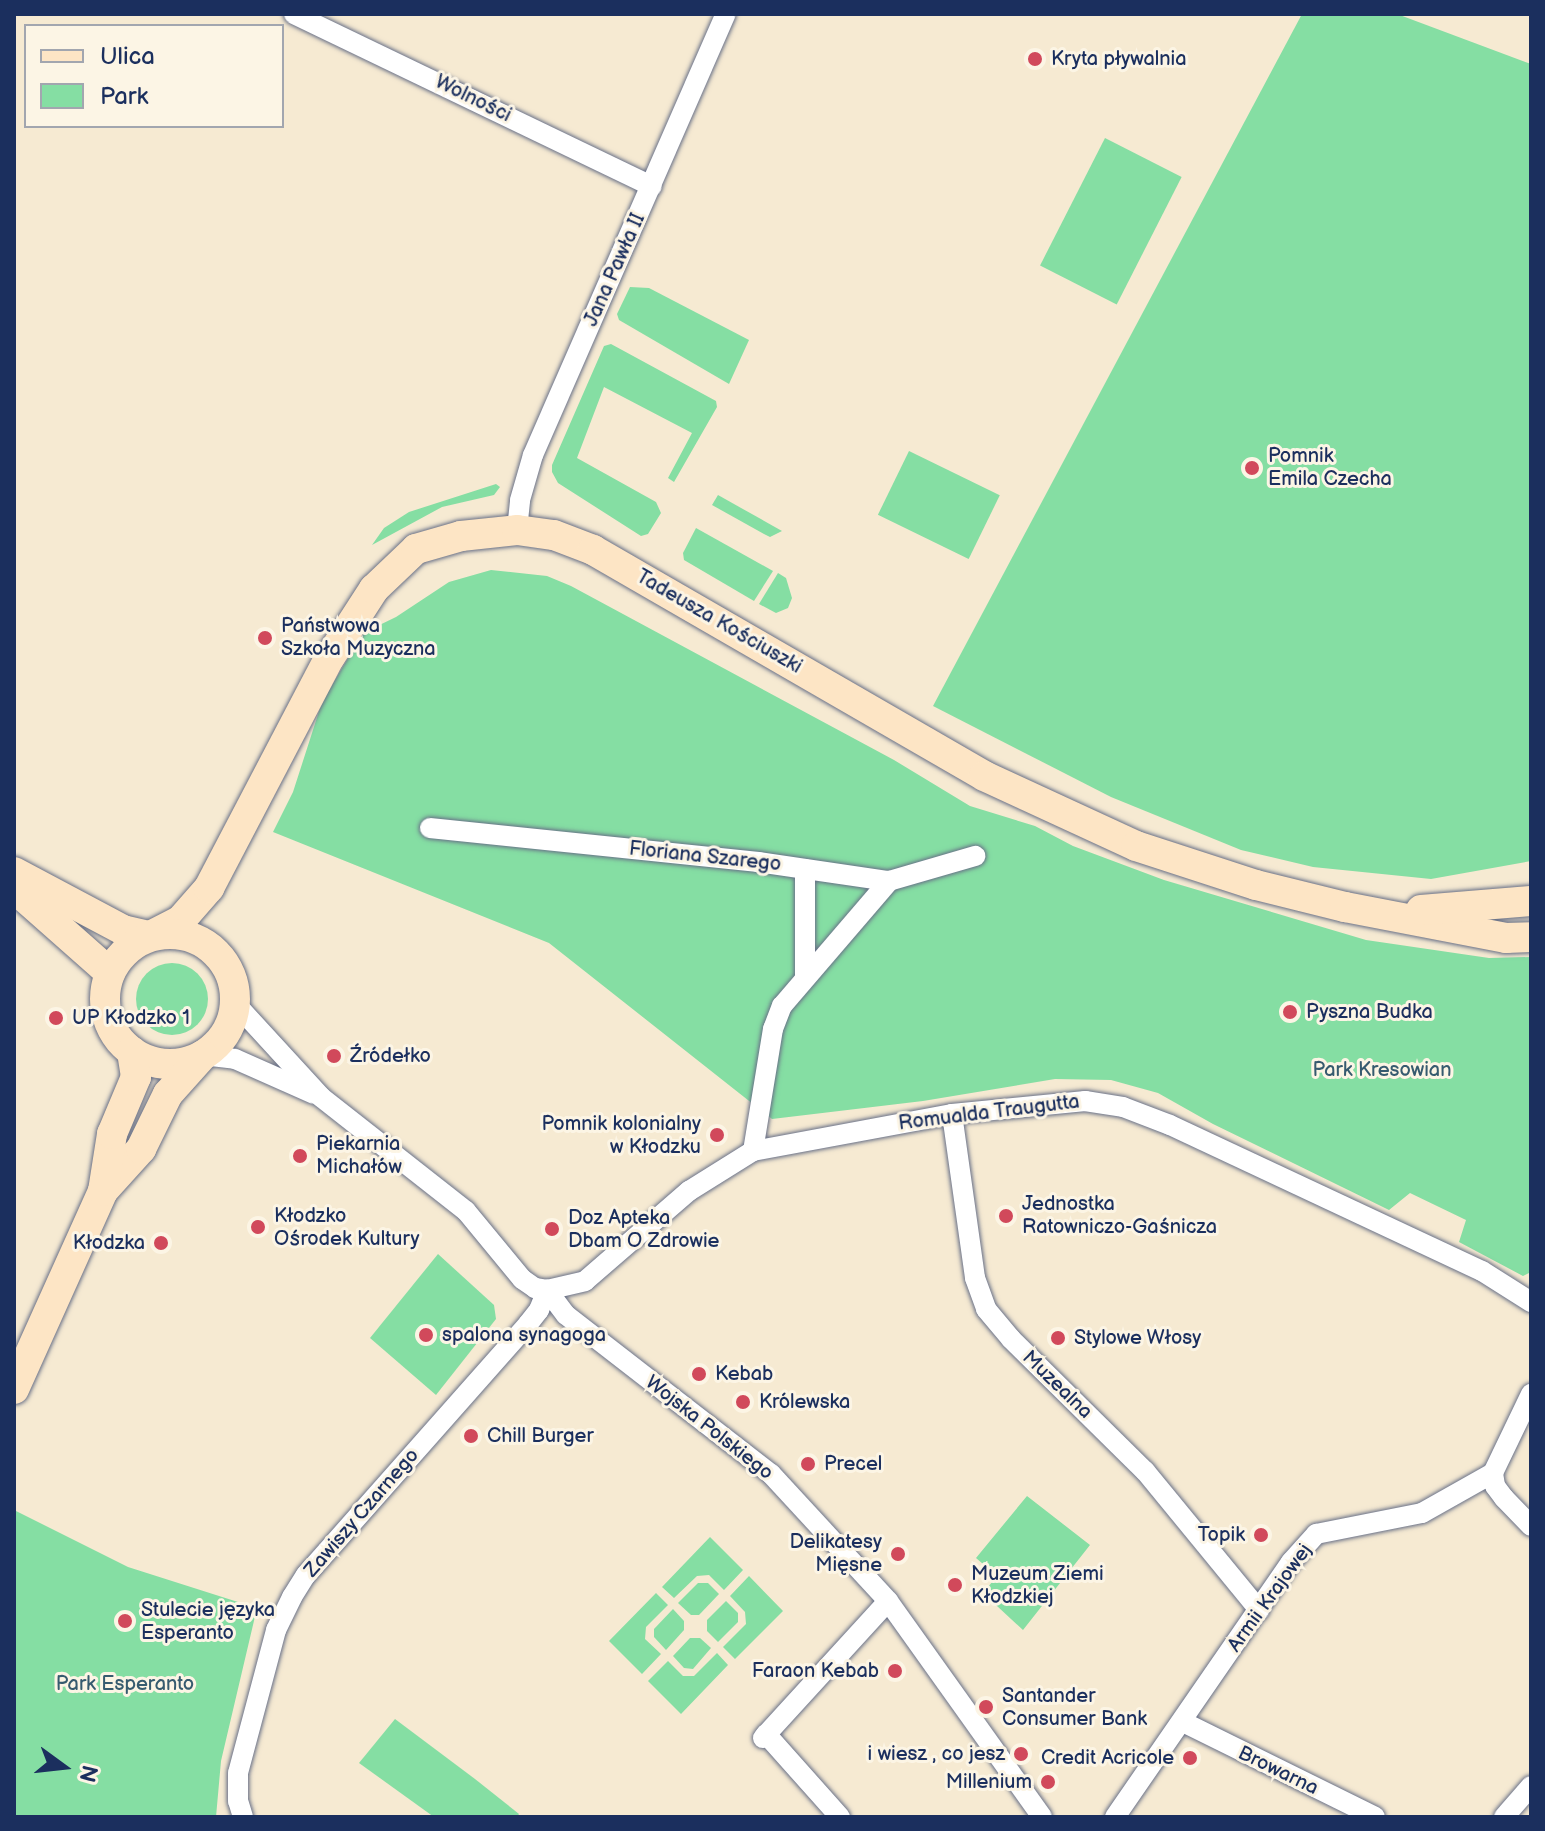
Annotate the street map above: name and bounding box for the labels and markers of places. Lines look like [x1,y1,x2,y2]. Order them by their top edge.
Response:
place label: Kryta pływalnia [1051,47,1187,71]
marker: Kryta pływalnia [1026,50,1044,68]
place label: Pomnik Emila Czecha [1268,444,1392,491]
marker: Pomnik Emila Czecha [1243,459,1261,477]
place label: Państwowa Szkoła Muzyczna [281,614,436,661]
marker: Państwowa Szkoła Muzyczna [256,629,274,647]
place label: Pyszna Budka [1306,1000,1433,1024]
marker: Pyszna Budka [1281,1003,1299,1021]
place label: UP Kłodzko 1 [72,1006,190,1030]
marker: UP Kłodzko 1 [47,1009,65,1027]
place label: Źródełko [350,1044,431,1068]
marker: Źródełko [325,1047,343,1065]
place label: Pomnik kolonialny w Kłodzku [542,1112,701,1159]
marker: Pomnik kolonialny w Kłodzku [708,1126,726,1144]
place label: Piekarnia Michałów [316,1132,402,1179]
marker: Piekarnia Michałów [291,1147,309,1165]
place label: Jednostka Ratowniczo-Gaśnicza [1022,1192,1217,1239]
place label: Kłodzko Ośrodek Kultury [274,1204,420,1251]
place label: Doz Apteka Dbam O Zdrowie [568,1206,719,1253]
marker: Jednostka Ratowniczo-Gaśnicza [997,1207,1015,1225]
marker: Kłodzko Ośrodek Kultury [249,1218,267,1236]
marker: Doz Apteka Dbam O Zdrowie [543,1220,561,1238]
place label: Kłodzka [73,1231,145,1255]
marker: Kłodzka [152,1234,170,1252]
place label: spalona synagoga [442,1323,606,1347]
marker: spalona synagoga [417,1326,435,1344]
place label: Stylowe Włosy [1074,1326,1202,1350]
marker: Stylowe Włosy [1049,1329,1067,1347]
place label: Kebab [715,1362,773,1386]
marker: Kebab [690,1365,708,1383]
place label: Królewska [759,1390,850,1414]
marker: Królewska [734,1393,752,1411]
place label: Chill Burger [487,1424,594,1448]
marker: Chill Burger [462,1427,480,1445]
place label: Precel [824,1452,882,1476]
marker: Precel [799,1455,817,1473]
place label: Topik [1198,1523,1245,1547]
marker: Topik [1252,1526,1270,1544]
place label: Delikatesy Mięsne [789,1530,882,1577]
marker: Delikatesy Mięsne [889,1545,907,1563]
place label: Muzeum Ziemi Kłodzkiej [971,1562,1104,1609]
marker: Muzeum Ziemi Kłodzkiej [946,1576,964,1594]
place label: Stulecie języka Esperanto [141,1598,275,1645]
marker: Stulecie języka Esperanto [116,1612,134,1630]
place label: Faraon Kebab [752,1659,879,1683]
marker: Faraon Kebab [886,1662,904,1680]
place label: Santander Consumer Bank [1002,1684,1147,1731]
marker: Santander Consumer Bank [977,1698,995,1716]
place label: i wiesz , co jesz [868,1742,1005,1766]
marker: i wiesz , co jesz [1012,1745,1030,1763]
place label: Credit Acricole [1041,1746,1174,1770]
marker: Credit Acricole [1181,1749,1199,1767]
place label: Millenium [946,1770,1032,1794]
marker: Millenium [1039,1773,1057,1791]

